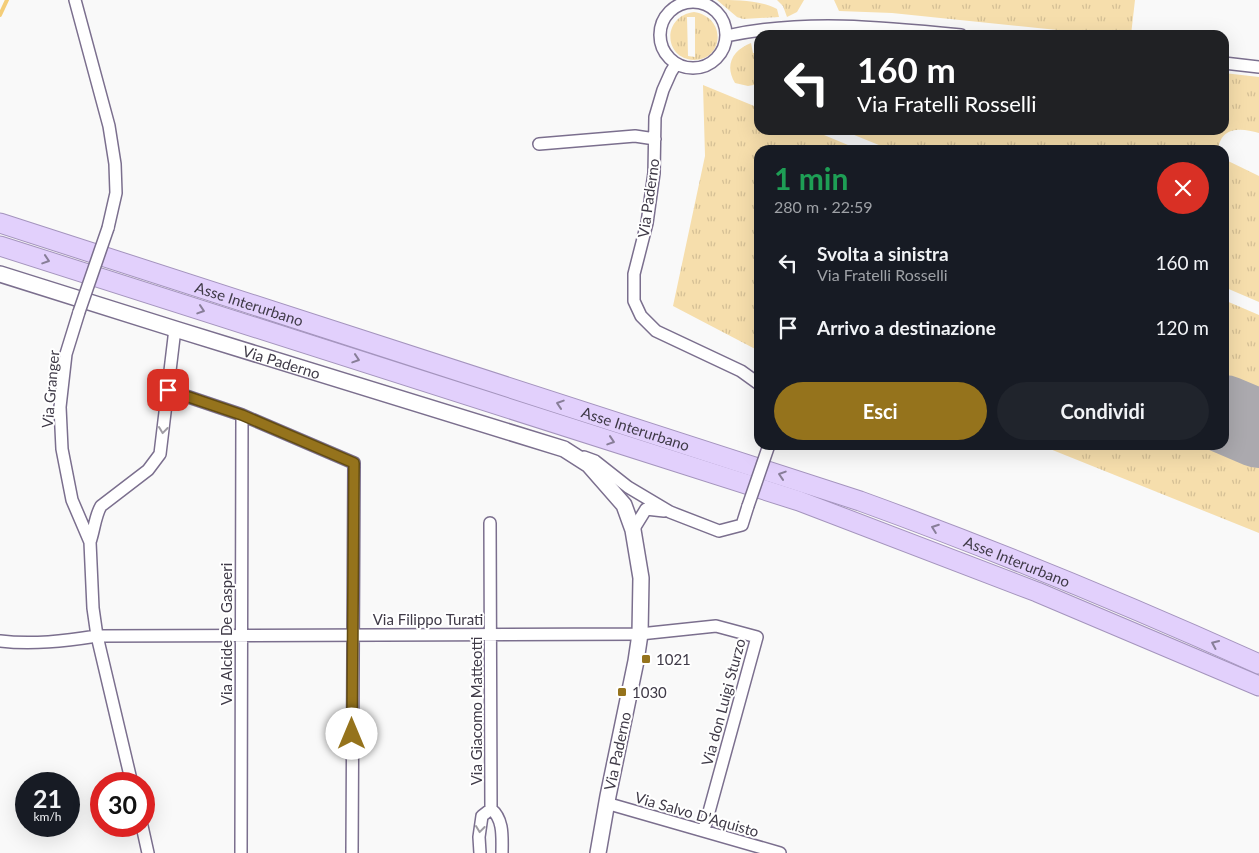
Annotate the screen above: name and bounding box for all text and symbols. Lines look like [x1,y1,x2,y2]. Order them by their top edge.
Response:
text: 160 m [857,48,956,90]
icon: left [774,50,839,115]
text: Via Fratelli Rosselli [857,90,1036,117]
street label: Via Paderno [634,157,662,239]
text: 1 min [774,160,848,196]
button: close [1157,162,1209,214]
text: 280 m · 22:59 [774,197,873,216]
text: Svolta a sinistra [817,242,949,265]
icon: left [774,249,802,277]
text: 160 m [1155,251,1209,274]
one-way arrow [42,255,50,265]
text: Via Fratelli Rosselli [817,265,948,284]
street label: Asse Interurbano [193,278,306,329]
one-way arrow [197,304,205,314]
icon: arrive [774,314,802,342]
text: Arrivo a destinazione [817,316,996,339]
text: 120 m [1155,316,1209,339]
street label: Via Paderno [241,341,322,382]
street label: Via Granger [38,349,62,429]
one-way arrow [351,354,360,364]
pin [147,369,189,411]
icon: arrive [154,376,182,404]
button: Esci [774,382,987,440]
button: Condividi [997,382,1209,440]
one-way arrow [557,400,565,410]
street label: Asse Interurbano [579,403,692,454]
one-way arrow [158,426,169,434]
one-way arrow [606,435,614,445]
one-way arrow [778,471,786,481]
one-way arrow [931,524,940,534]
street label: Asse Interurbano [961,532,1073,590]
street label: Via Alcide De Gasperi [217,563,235,705]
street label: Via Filippo Turati [373,610,483,628]
street label: Via Giacomo Matteotti [467,637,485,785]
street label: Via don Luigi Sturzo [697,637,749,767]
one-way arrow [1211,641,1220,651]
place label: 1021 [656,650,691,668]
marker: 1021 [640,653,652,665]
place label: 1030 [632,683,667,701]
marker: 1030 [616,686,628,698]
position arrow [325,707,377,759]
street label: Via Paderno [600,710,634,792]
speed limit sign: 30 [90,772,155,837]
text: 21 [33,783,62,813]
street label: Via Salvo D'Aquisto [633,788,761,840]
text: km/h [33,809,62,824]
one-way arrow [475,825,486,833]

